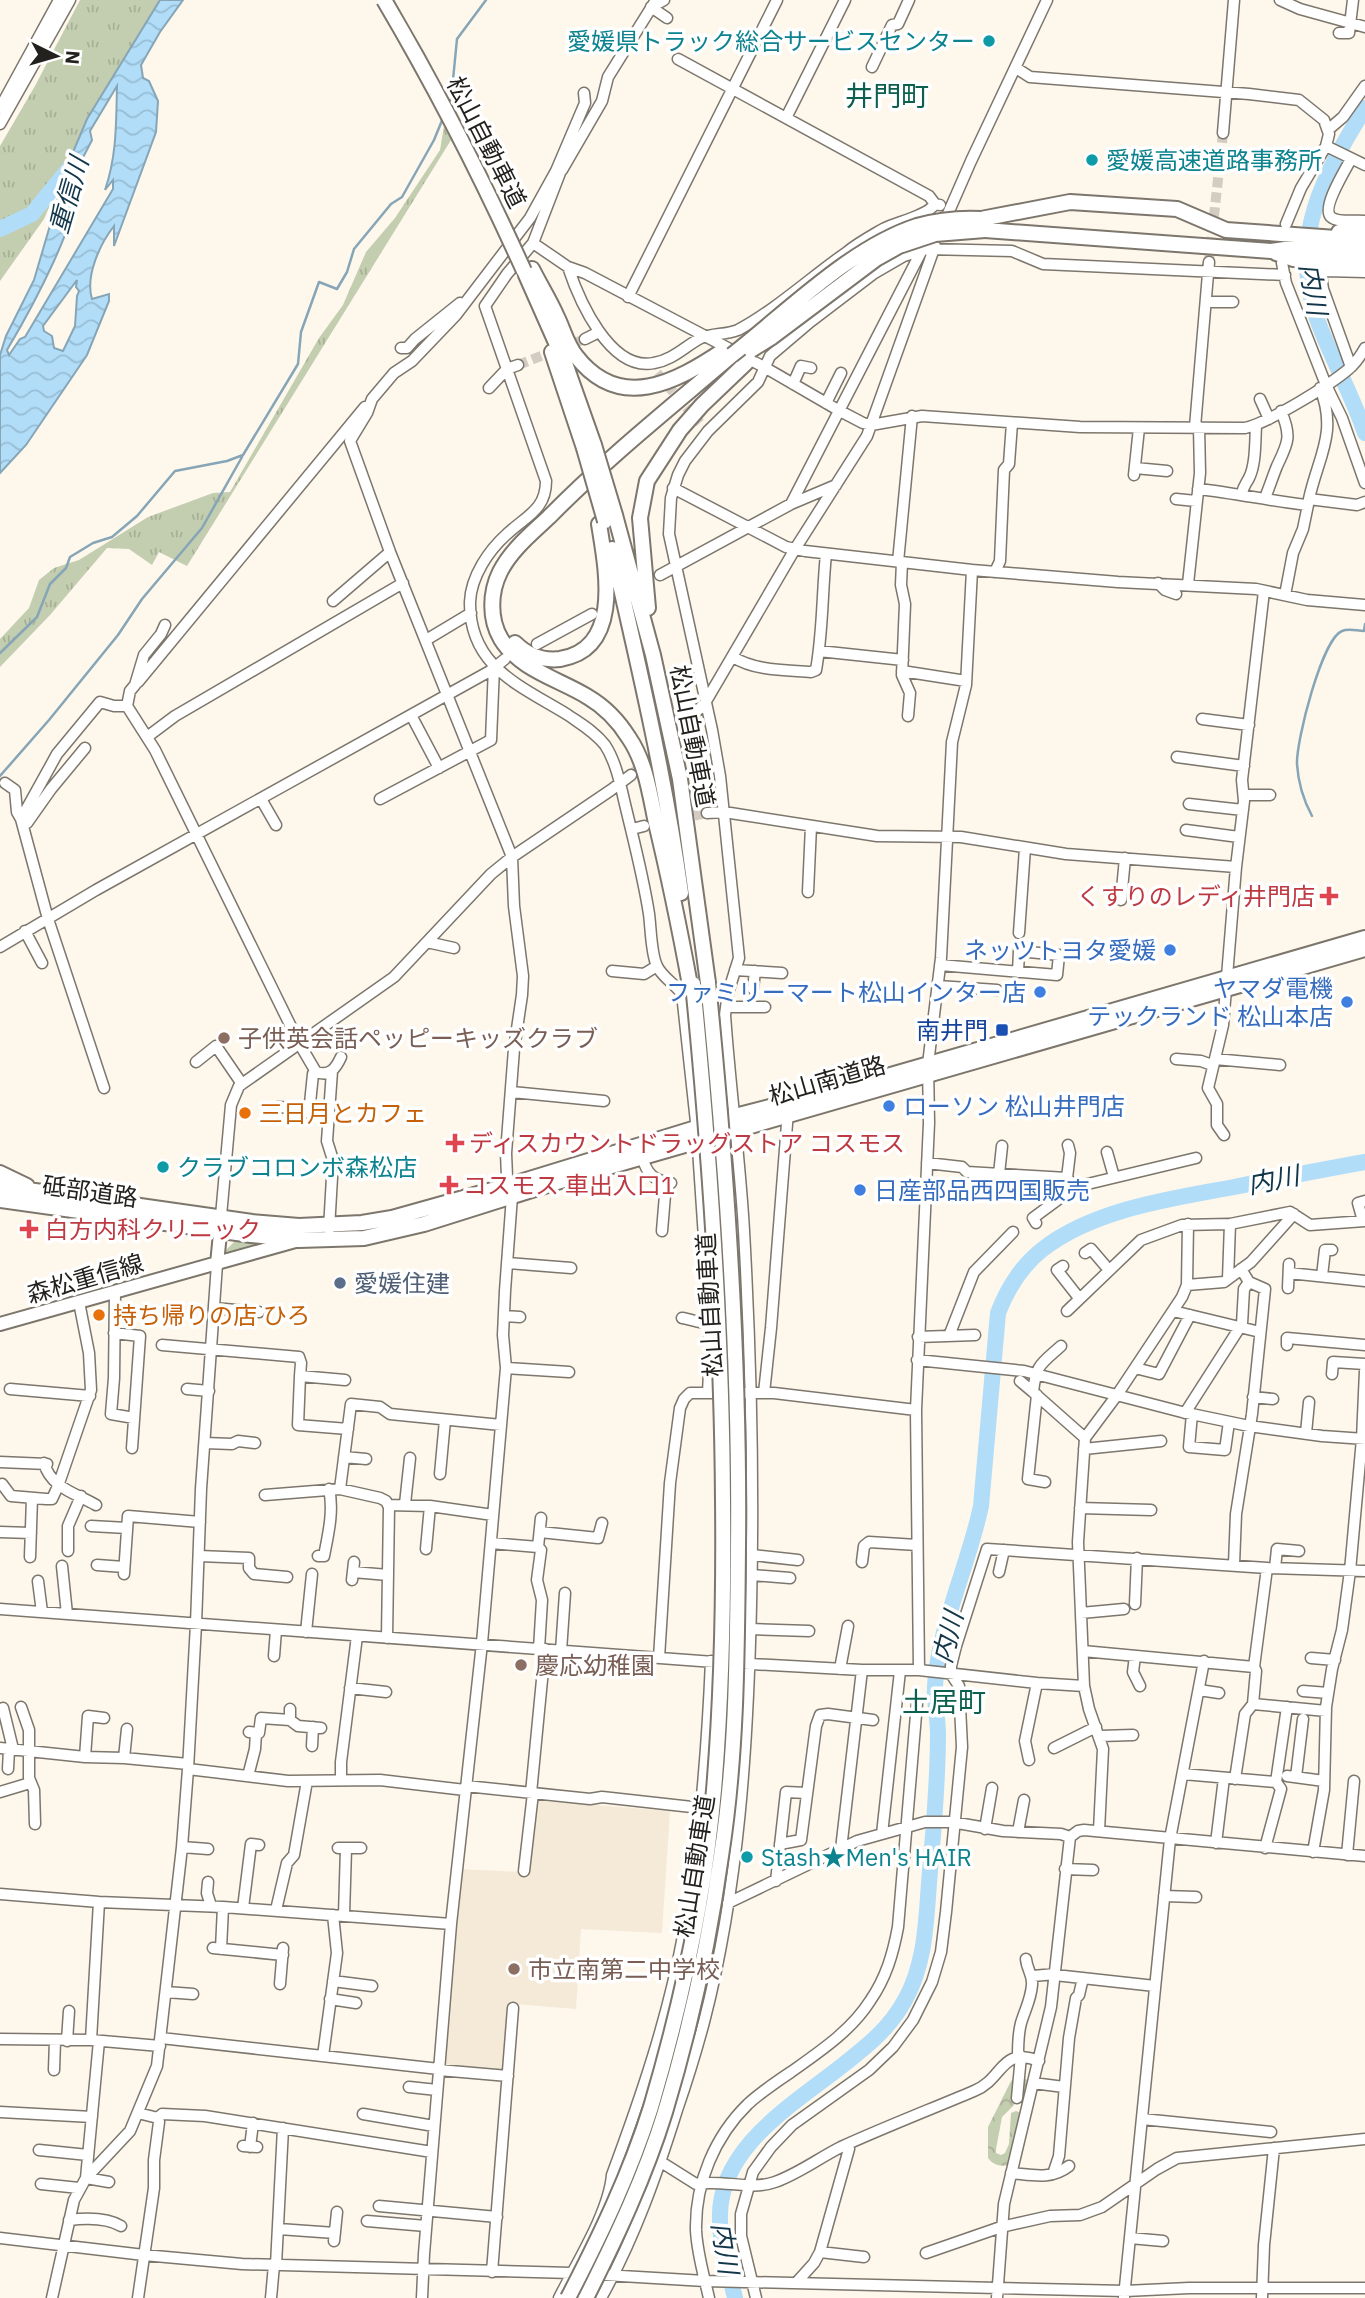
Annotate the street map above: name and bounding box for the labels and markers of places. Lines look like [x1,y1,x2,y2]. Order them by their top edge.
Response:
place label: 愛媛県トラック総合サービスセンター [567,25,975,57]
marker: 愛媛県トラック総合サービスセンター [981,33,997,49]
place label: 愛媛高速道路事務所 [1106,144,1322,176]
marker: 愛媛高速道路事務所 [1084,152,1100,168]
place label: くすりのレディ井門店 [1077,880,1315,912]
marker: くすりのレディ井門店 [1321,888,1337,904]
place label: ネッツトヨタ愛媛 [964,934,1156,966]
marker: ネッツトヨタ愛媛 [1162,942,1178,958]
place label: ヤマダ電機 テックランド 松山本店 [1087,972,1333,1032]
place label: ファミリーマート松山インター店 [666,976,1026,1008]
marker: ファミリーマート松山インター店 [1032,984,1048,1000]
marker: ヤマダ電機 テックランド 松山本店 [1339,994,1355,1010]
place label: 南井門 [916,1014,988,1046]
place label: 子供英会話ペッピーキッズクラブ [238,1022,598,1054]
marker: 南井門 [994,1022,1010,1038]
marker: 子供英会話ペッピーキッズクラブ [216,1030,232,1046]
place label: ローソン 松山井門店 [903,1090,1125,1122]
place label: 三日月とカフェ [259,1097,427,1129]
marker: ローソン 松山井門店 [881,1098,897,1114]
marker: 三日月とカフェ [237,1105,253,1121]
place label: ディスカウントドラッグストア コスモス [469,1127,905,1159]
marker: ディスカウントドラッグストア コスモス [447,1135,463,1151]
place label: クラブコロンボ森松店 [177,1151,417,1183]
marker: クラブコロンボ森松店 [155,1159,171,1175]
place label: コスモス 車出入口1 [463,1169,675,1201]
place label: 日産部品西四国販売 [874,1174,1090,1206]
marker: コスモス 車出入口1 [441,1177,457,1193]
marker: 日産部品西四国販売 [852,1182,868,1198]
place label: 白方内科クリニック [45,1213,261,1245]
marker: 白方内科クリニック [19,1219,39,1239]
place label: 愛媛住建 [354,1267,450,1299]
marker: 愛媛住建 [332,1275,348,1291]
place label: 持ち帰りの店 ひろ [113,1299,311,1331]
marker: 持ち帰りの店 ひろ [91,1307,107,1323]
place label: 慶応幼稚園 [535,1649,655,1681]
marker: 慶応幼稚園 [513,1657,529,1673]
place label: Stash★Men's HAIR [761,1841,972,1873]
marker: Stash★Men's HAIR [739,1849,755,1865]
place label: 市立南第二中学校 [528,1953,720,1985]
marker: 市立南第二中学校 [506,1961,522,1977]

